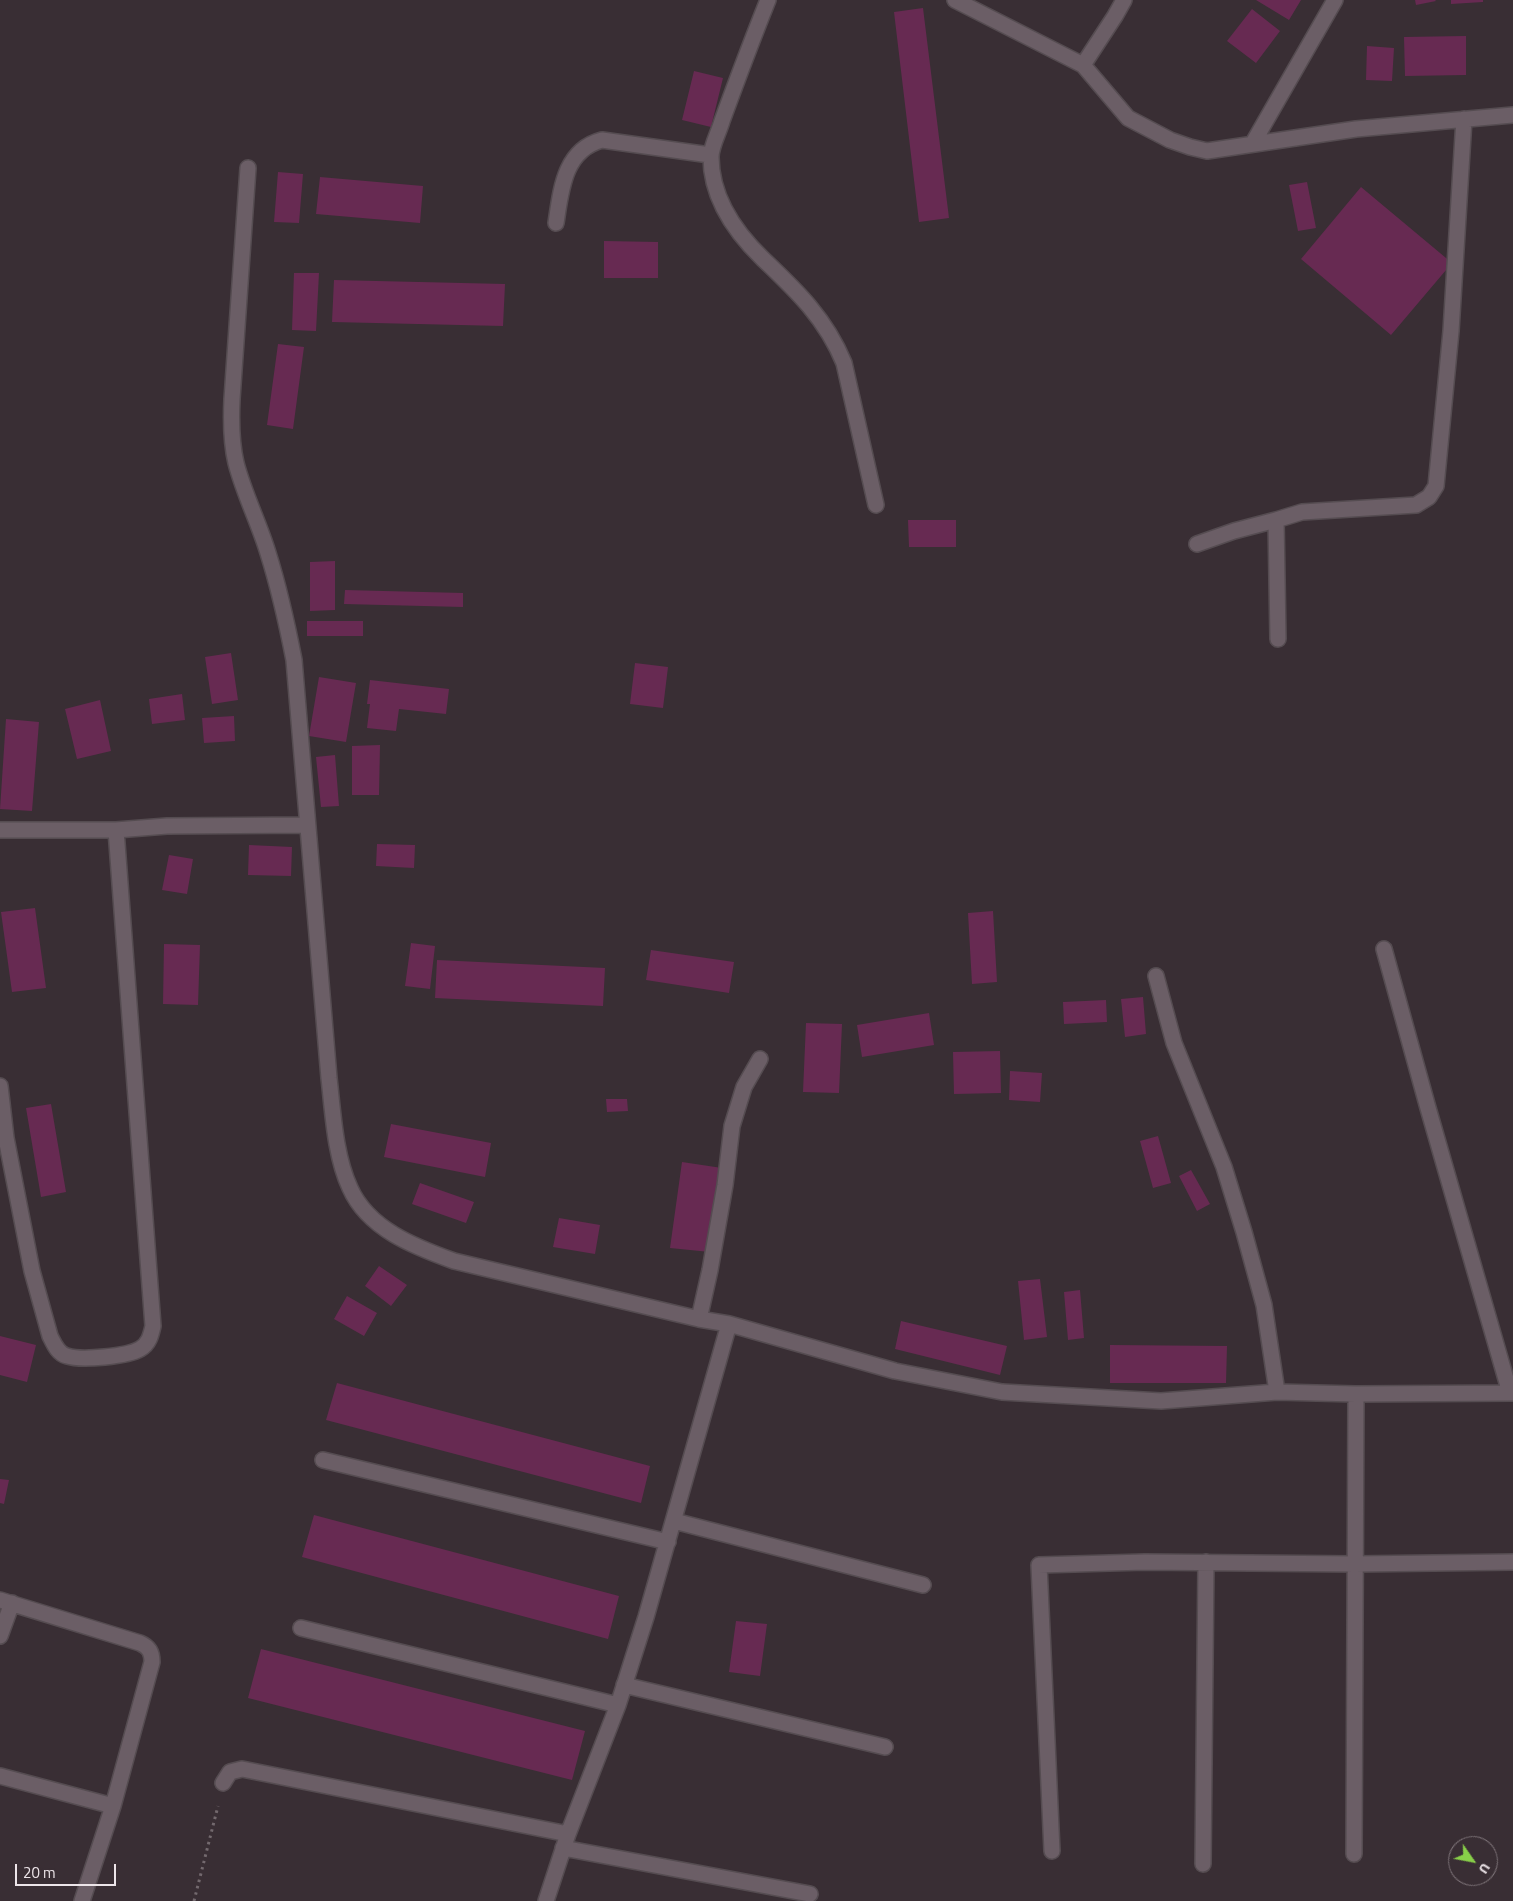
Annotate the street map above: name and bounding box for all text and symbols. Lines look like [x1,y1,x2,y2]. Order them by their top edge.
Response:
north arrow [1448,1836,1498,1886]
scale bar [18,1854,119,1886]
text: U [1474,1859,1496,1878]
text: 20 m [23,1861,56,1884]

